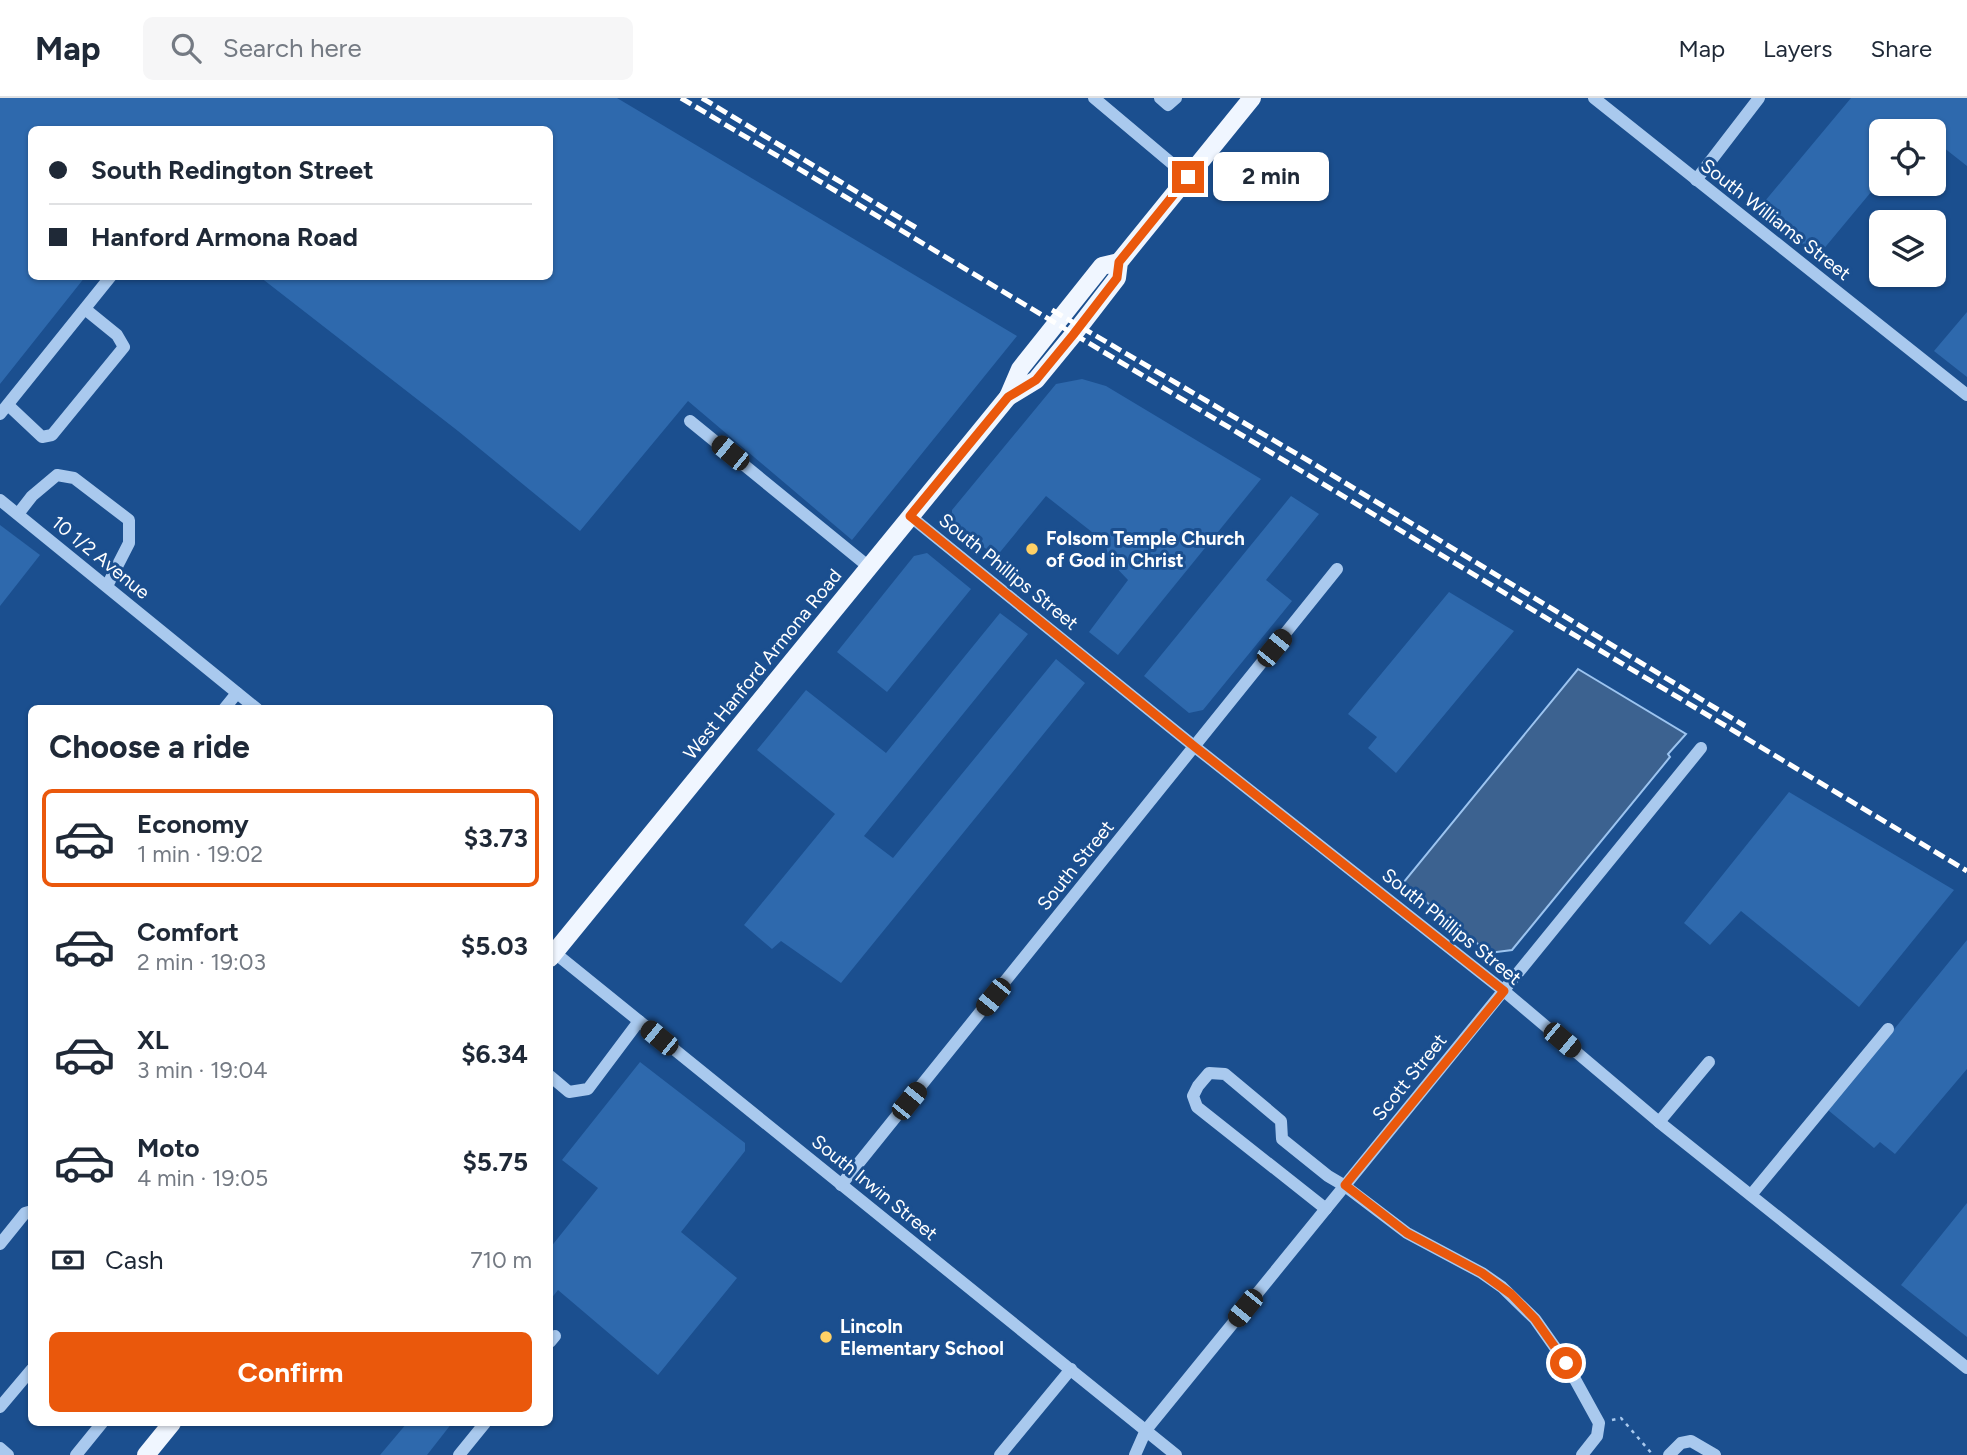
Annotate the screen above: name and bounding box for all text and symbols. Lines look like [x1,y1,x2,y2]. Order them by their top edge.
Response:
search box [143,17,633,80]
text: Map [35,29,101,68]
icon: search [167,29,205,67]
text: Search here [223,32,362,64]
text: Map [1678,34,1725,63]
text: Layers [1763,34,1832,63]
text: Share [1870,34,1932,63]
map controls [1869,119,1946,287]
button: locate [1869,119,1946,196]
callout: 2 min [1212,153,1328,202]
text: South Redington Street [91,154,374,186]
street label: South Williams Street [1696,154,1855,285]
route end [1172,161,1204,193]
text: 2 min [1242,162,1300,190]
button: layers [1869,210,1946,287]
text: Hanford Armona Road [91,221,358,253]
car [708,432,753,474]
street label: South Phillips Street [934,508,1083,635]
street label: 10 1/2 Avenue [47,511,154,604]
place label: Folsom Temple Church of God in Christ [1046,527,1245,572]
marker: Folsom Temple Church of God in Christ [1024,541,1040,557]
street label: West Hanford Armona Road [678,564,846,764]
car [1253,625,1296,671]
text: Choose a ride [49,728,250,766]
icon: car [53,807,116,870]
text: Economy [137,808,249,840]
street label: South Street [1032,816,1119,915]
text: $3.73 [464,822,528,854]
text: 1 min · 19:02 [137,840,263,868]
street label: South Phillips Street [1377,863,1526,990]
icon: car [53,915,116,978]
text: Comfort [137,916,239,948]
text: $5.03 [461,930,528,962]
text: 2 min · 19:03 [137,948,266,976]
car [972,974,1015,1020]
car [637,1017,682,1059]
car [1540,1018,1585,1062]
icon: car [53,1023,116,1086]
text: XL [137,1024,169,1056]
street label: Scott Street [1367,1029,1451,1125]
text: $6.34 [461,1038,528,1070]
text: 3 min · 19:04 [137,1056,268,1084]
car [888,1078,931,1124]
street label: South Irwin Street [807,1130,942,1245]
icon: car [53,1131,116,1194]
text: Moto [137,1132,200,1164]
text: $5.75 [462,1146,528,1178]
text: 4 min · 19:05 [137,1164,268,1192]
icon: cash [49,1241,87,1279]
text: Cash [105,1244,164,1276]
text: 710 m [470,1246,532,1274]
car [1224,1285,1267,1331]
place label: Lincoln Elementary School [840,1315,1004,1360]
marker: Lincoln Elementary School [818,1329,834,1345]
button: Confirm [49,1332,532,1412]
route start [1550,1347,1582,1379]

